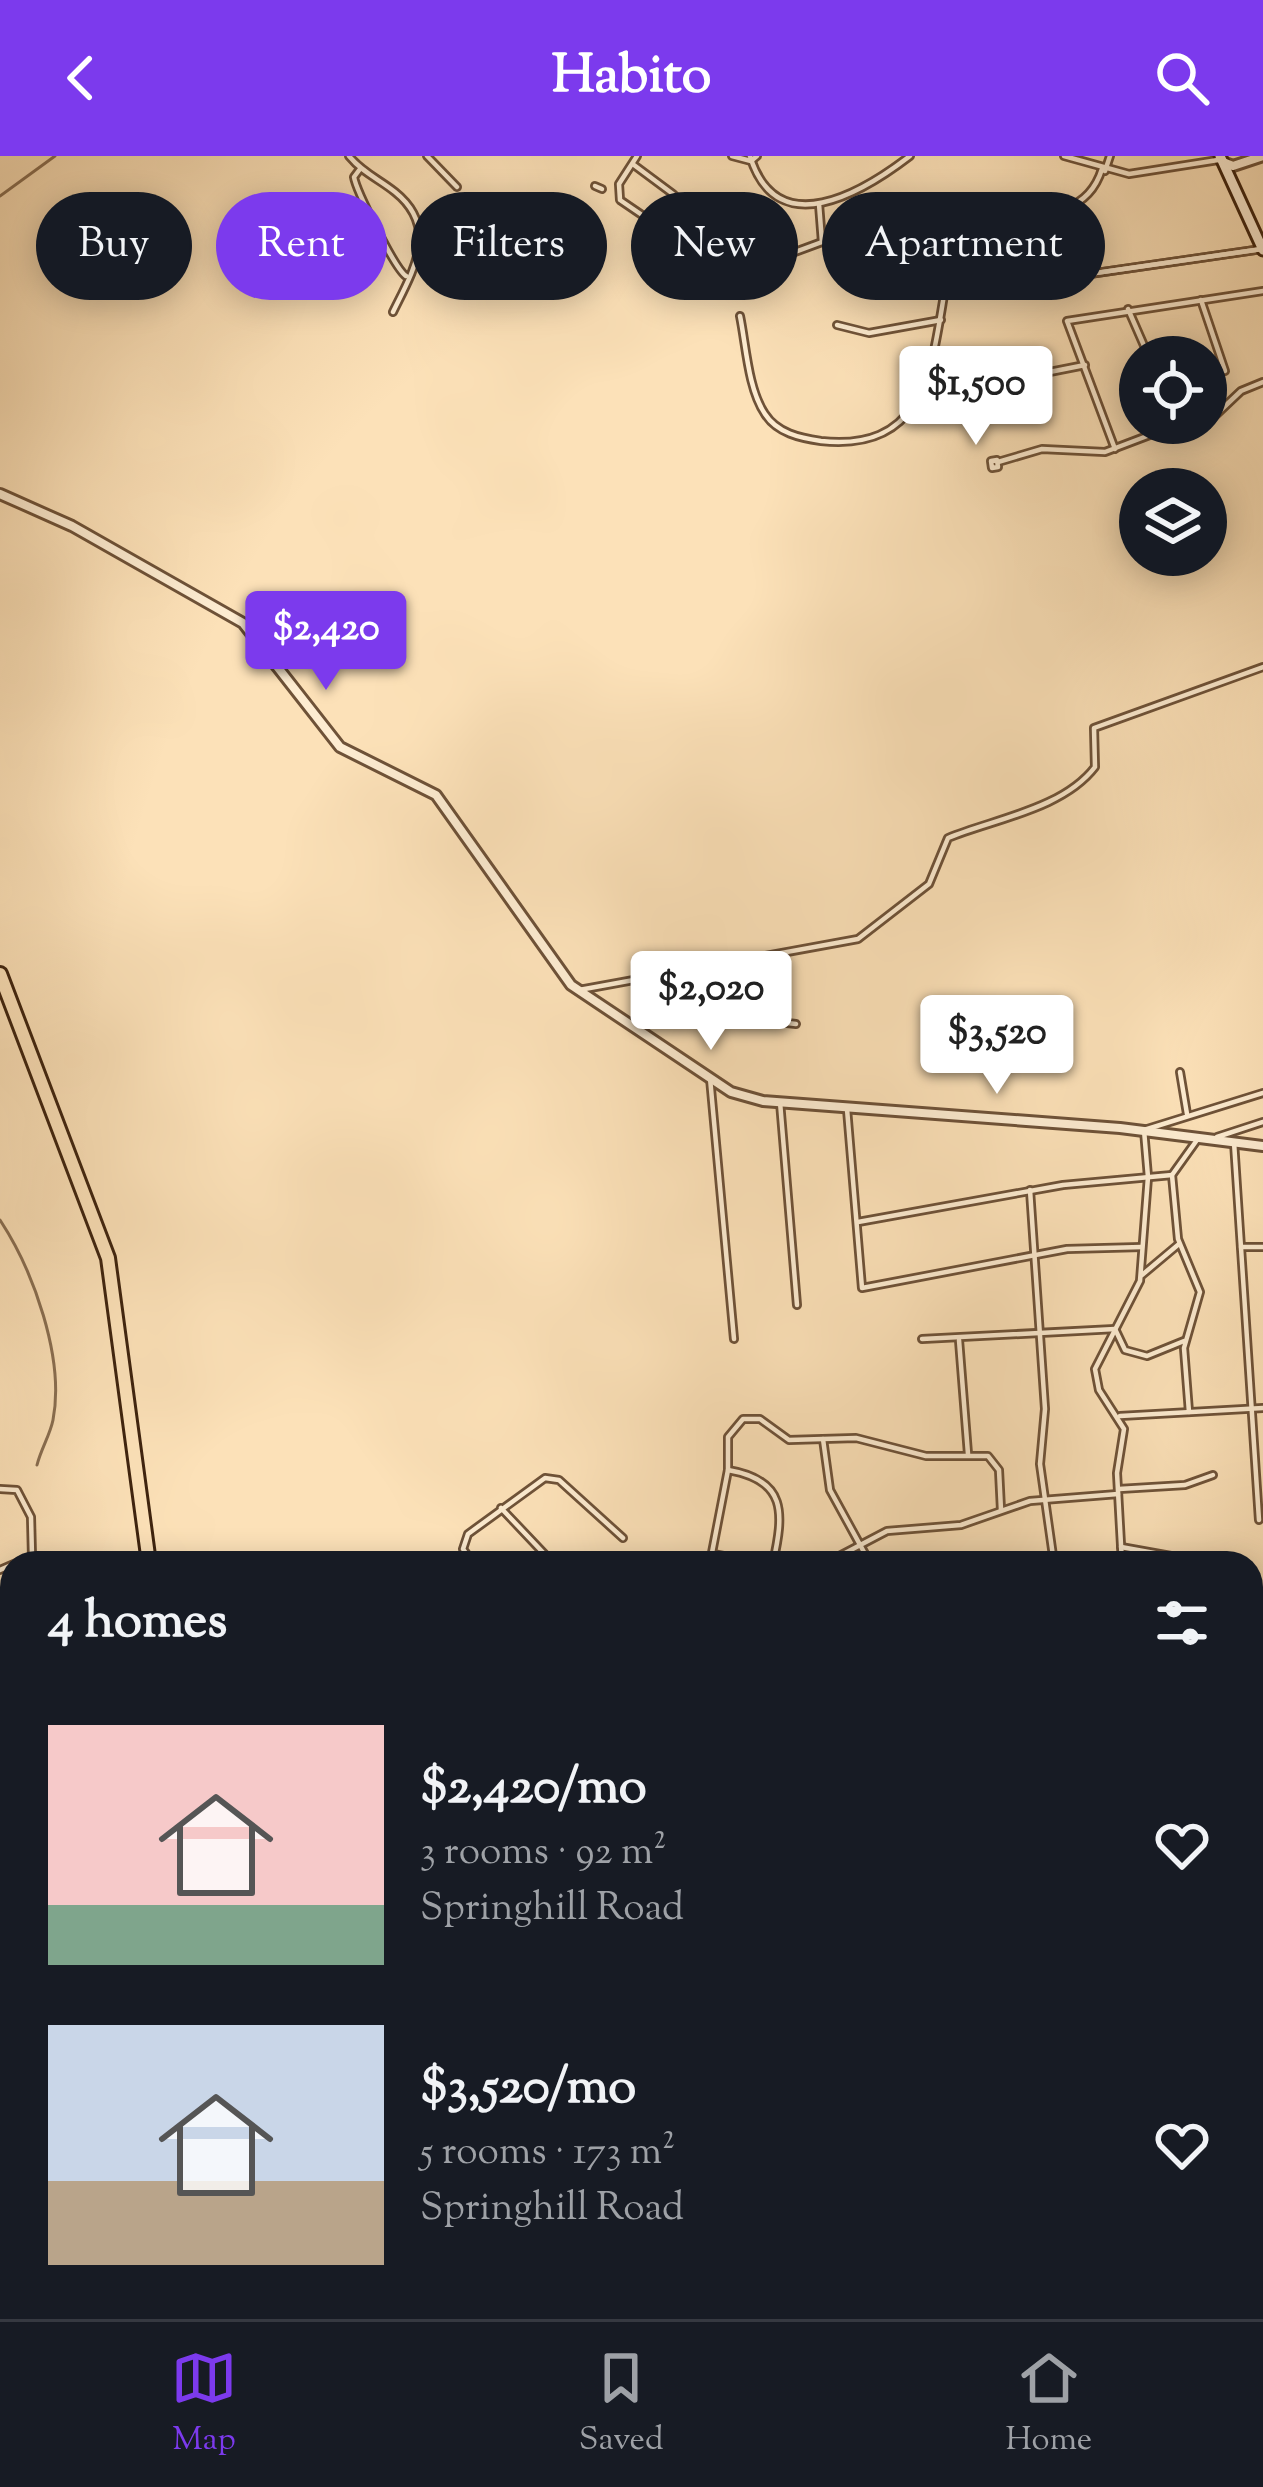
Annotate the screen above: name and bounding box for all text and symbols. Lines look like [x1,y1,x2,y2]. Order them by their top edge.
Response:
text: Habito [552,39,711,117]
icon: back [48,45,114,111]
icon: search [1149,45,1215,111]
chip: Buy [36,192,192,300]
chip: Rent [216,192,387,300]
chip: Filters [411,192,607,300]
chip: New [631,192,798,300]
chip: Apartment [822,192,1105,300]
map controls [1119,336,1227,576]
button: locate [1119,336,1227,444]
pin: $1,500 [878,346,1074,448]
text: $1,500 [926,357,1026,413]
button: layers [1119,468,1227,576]
pin: $2,420 [228,591,424,693]
text: $2,420 [272,602,380,658]
pin: $2,020 [613,951,809,1053]
text: $2,020 [658,962,764,1018]
pin: $3,520 [899,995,1095,1097]
text: $3,520 [947,1006,1047,1062]
text: 4 homes [48,1587,227,1660]
icon: filters [1149,1590,1215,1656]
text: $2,420/mo [420,1753,647,1826]
icon: home [144,1773,288,1917]
icon: heart [1149,1812,1215,1878]
text: 3 rooms · 92 m² [420,1826,666,1882]
text: Springhill Road [420,1882,684,1938]
text: $3,520/mo [420,2053,636,2126]
icon: home [144,2073,288,2217]
icon: heart [1149,2112,1215,2178]
text: 5 rooms · 173 m² [420,2126,675,2182]
text: Springhill Road [420,2182,684,2238]
tab: Map [171,2345,237,2465]
tab: Saved [579,2345,664,2465]
tab: Home [1006,2345,1092,2465]

